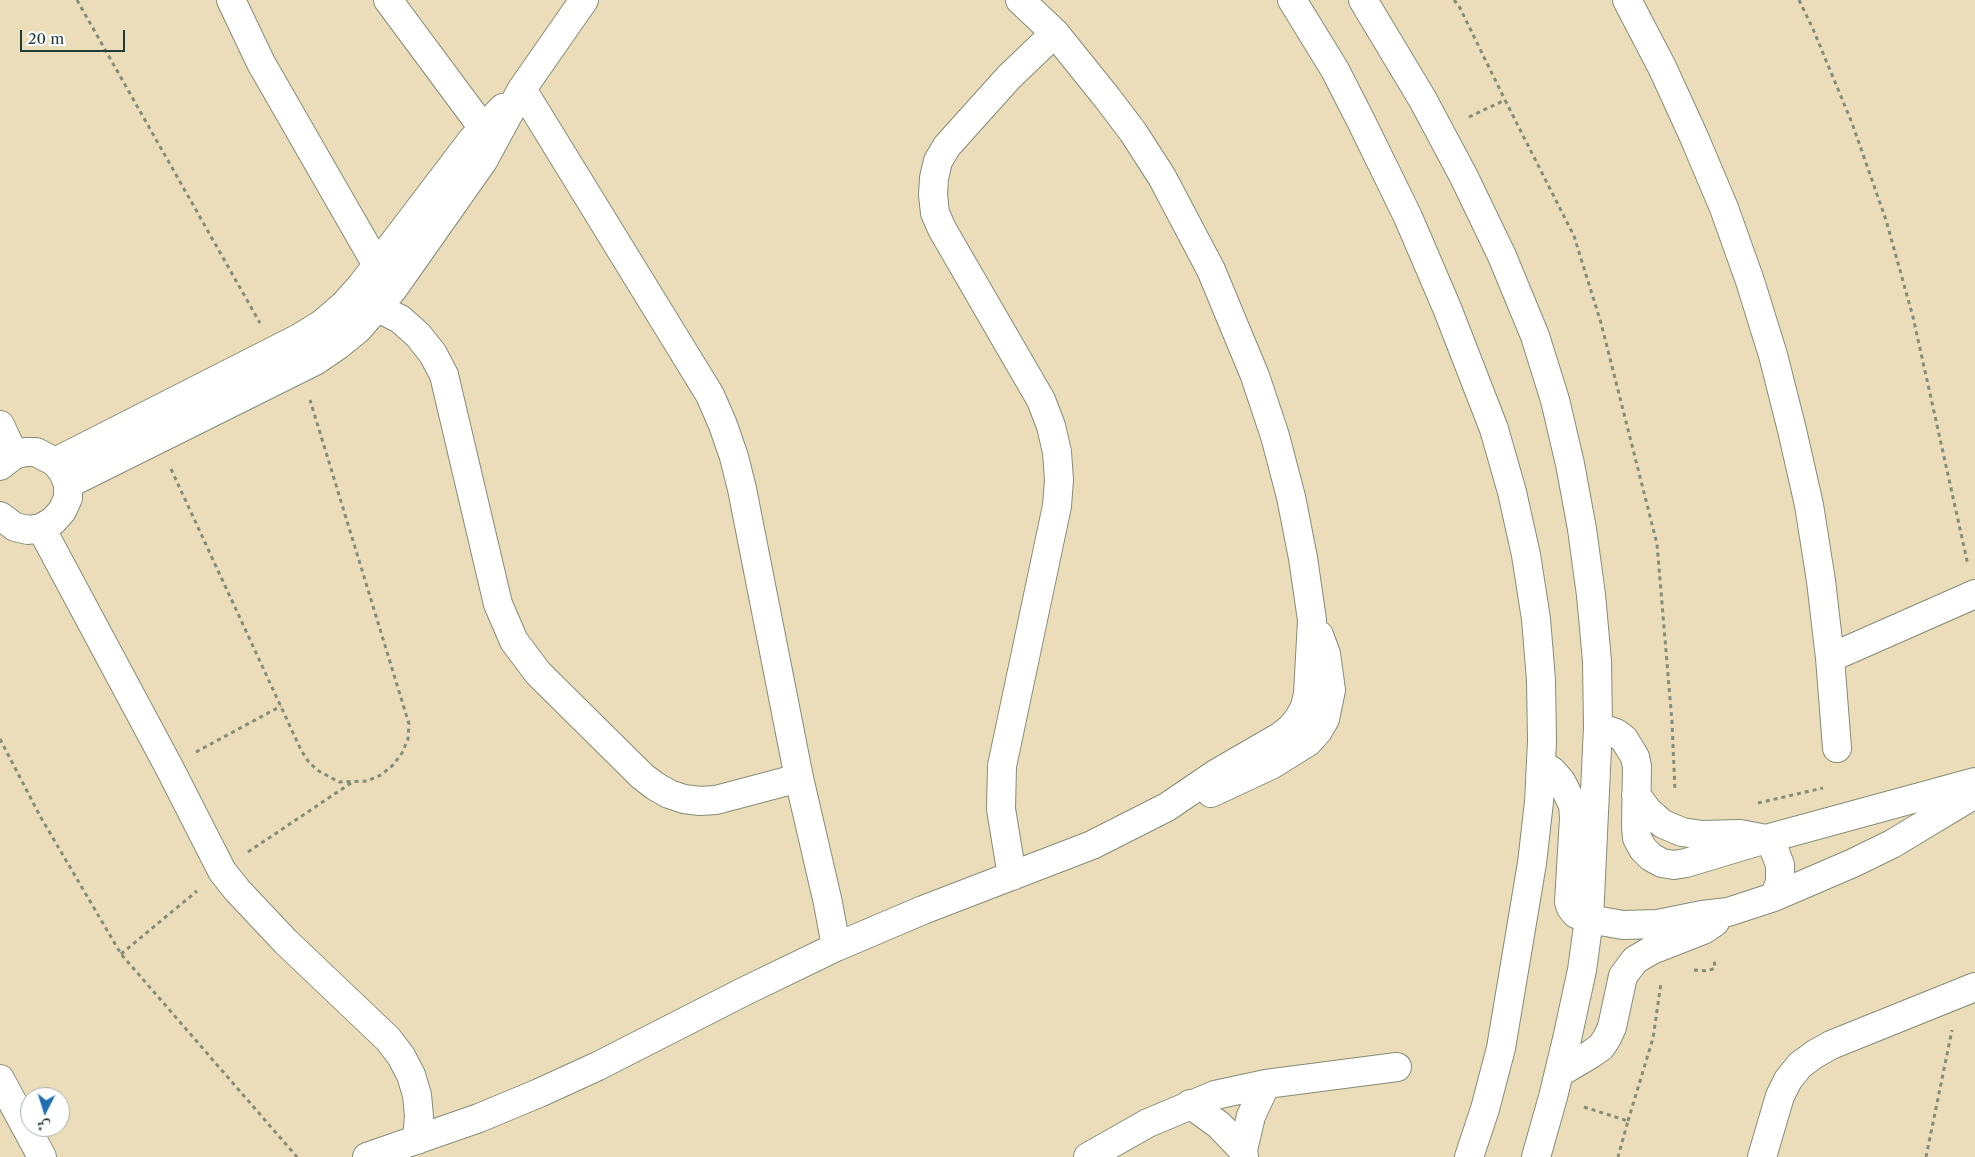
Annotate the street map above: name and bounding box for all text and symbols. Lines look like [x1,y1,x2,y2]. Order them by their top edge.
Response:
scale bar [22,20,128,52]
text: 20 m [28,29,64,48]
north arrow [20,1087,70,1137]
text: ش [36,1116,51,1136]

